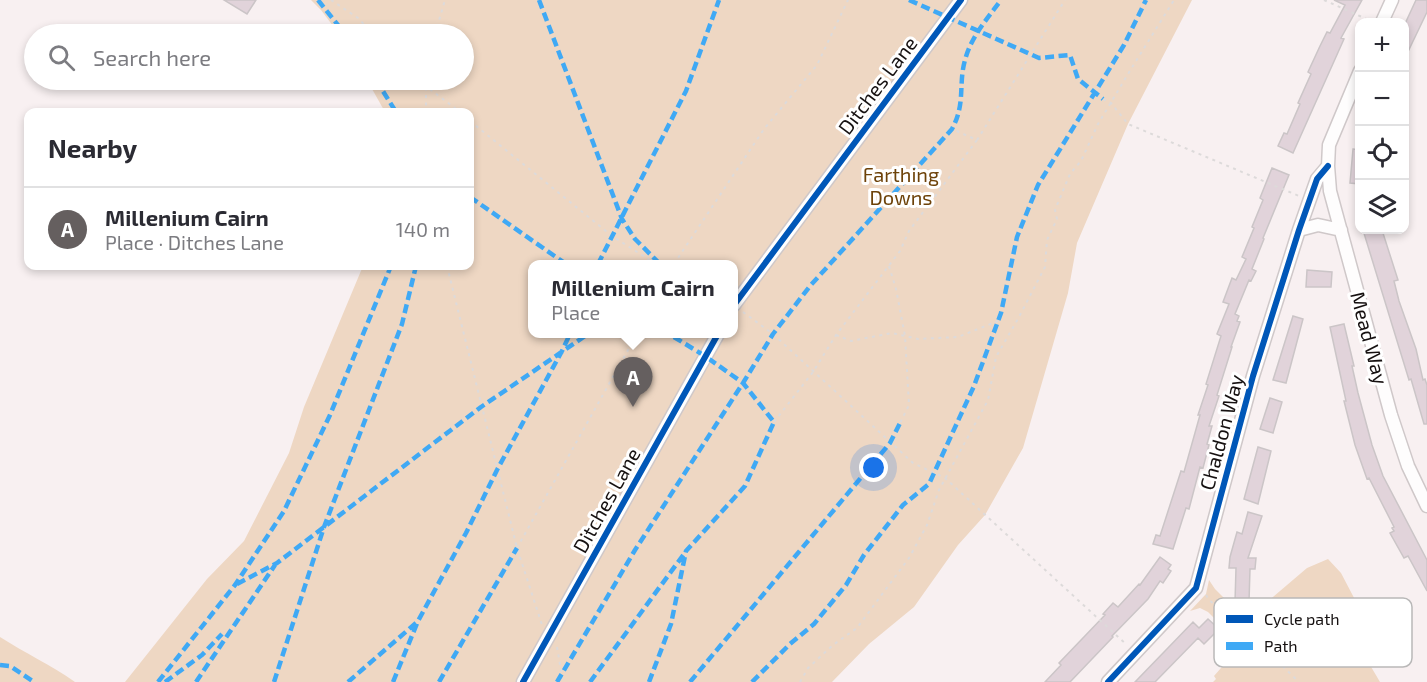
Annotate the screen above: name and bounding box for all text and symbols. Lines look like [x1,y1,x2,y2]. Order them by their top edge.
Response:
map controls [1355,18,1409,234]
button: + [1355,18,1409,72]
search box [24,24,474,90]
street label: Ditches Lane [832,31,922,139]
icon: search [45,41,78,74]
text: Search here [93,44,211,70]
button: − [1355,72,1409,126]
button: locate [1355,126,1409,180]
text: Nearby [48,132,137,163]
park label: Farthing Downs [863,162,939,209]
button: layers [1355,180,1409,234]
text: Millenium Cairn [105,204,269,230]
text: A [61,217,74,241]
text: 140 m [396,217,450,241]
text: Place · Ditches Lane [105,230,284,254]
popup [528,260,738,338]
text: Millenium Cairn [551,274,715,300]
street label: Mead Way [1346,289,1394,387]
text: Place [551,300,600,324]
pin: A [614,358,652,407]
street label: Chaldon Way [1194,371,1248,493]
street label: Ditches Lane [567,443,645,557]
your location [859,453,888,482]
legend [1214,598,1412,667]
text: Cycle path [1264,609,1340,628]
text: Path [1264,636,1298,655]

